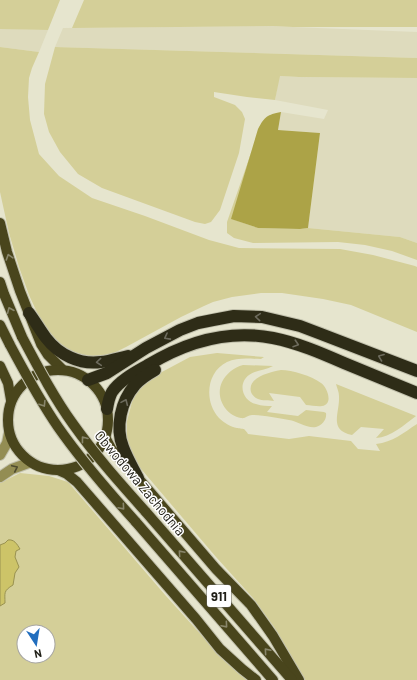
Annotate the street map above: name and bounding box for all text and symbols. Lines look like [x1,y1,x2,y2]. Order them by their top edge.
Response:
one-way arrow [5,254,14,261]
one-way arrow [7,306,15,313]
one-way arrow [255,313,261,322]
one-way arrow [164,332,171,340]
one-way arrow [292,339,299,348]
one-way arrow [377,353,384,361]
one-way arrow [96,357,102,366]
one-way arrow [120,398,128,406]
one-way arrow [38,400,45,407]
street label: Obwodowa Zachodnia [92,427,189,539]
one-way arrow [82,436,89,443]
one-way arrow [10,465,18,473]
one-way arrow [117,502,125,510]
one-way arrow [178,550,186,558]
road number: 911 [207,585,231,607]
one-way arrow [220,620,227,627]
north arrow [16,624,56,664]
text: N [33,647,43,661]
one-way arrow [264,648,271,655]

